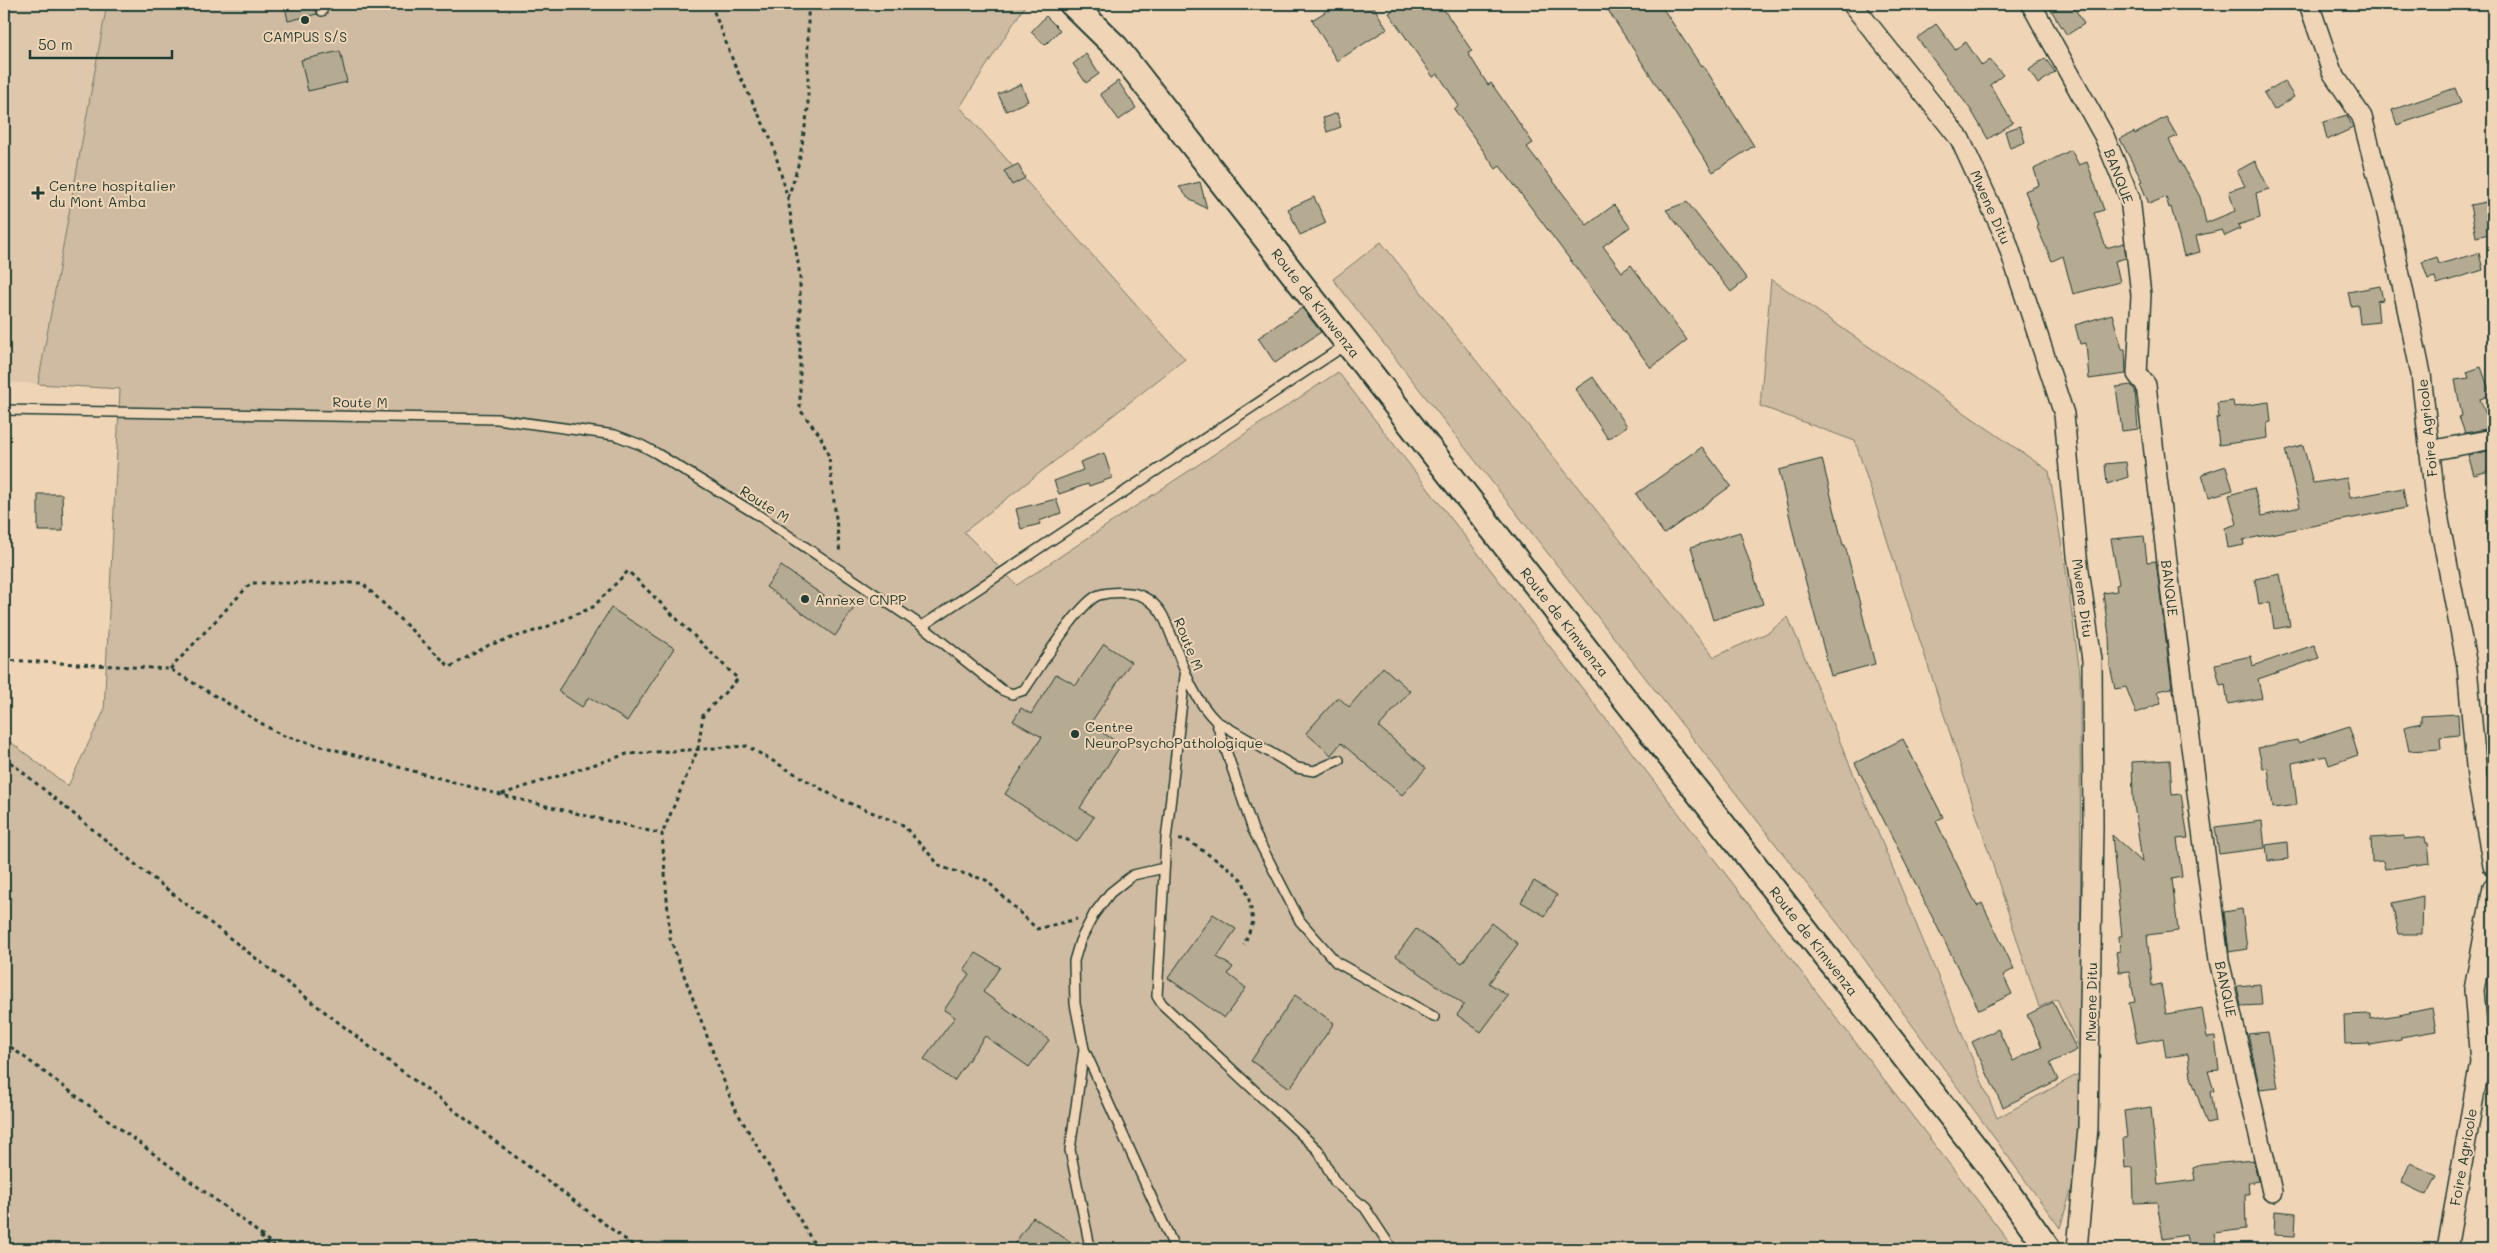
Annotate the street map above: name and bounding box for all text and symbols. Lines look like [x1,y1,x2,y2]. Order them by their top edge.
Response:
marker: CAMPUS S/S [299,14,311,26]
place label: CAMPUS S/S [263,27,347,46]
scale bar [30,28,172,60]
text: 50 m [38,34,73,54]
street label: BANQUE [2100,146,2138,206]
street label: Mwene Ditu [1966,167,2016,247]
place label: Centre hospitalier du Mont Amba [49,176,176,211]
marker: Centre hospitalier du Mont Amba [31,186,45,200]
street label: Route de Kimwenza [1267,244,1365,362]
street label: Foire Agricole [2412,378,2442,478]
street label: Route M [332,392,388,412]
street label: Route M [737,481,793,527]
street label: Mwene Ditu [2068,557,2098,639]
street label: BANQUE [2157,559,2183,617]
street label: Route de Kimwenza [1516,563,1614,681]
place label: Annexe CNPP [815,590,907,609]
marker: Annexe CNPP [799,593,811,605]
street label: Route M [1170,615,1208,673]
place label: Centre NeuroPsychoPathologique [1085,717,1263,752]
marker: Centre NeuroPsychoPathologique [1069,728,1081,740]
street label: Route de Kimwenza [1765,882,1863,1000]
street label: BANQUE [2211,959,2241,1019]
street label: Mwene Ditu [2081,962,2101,1042]
street label: Foire Agricole [2445,1107,2481,1207]

